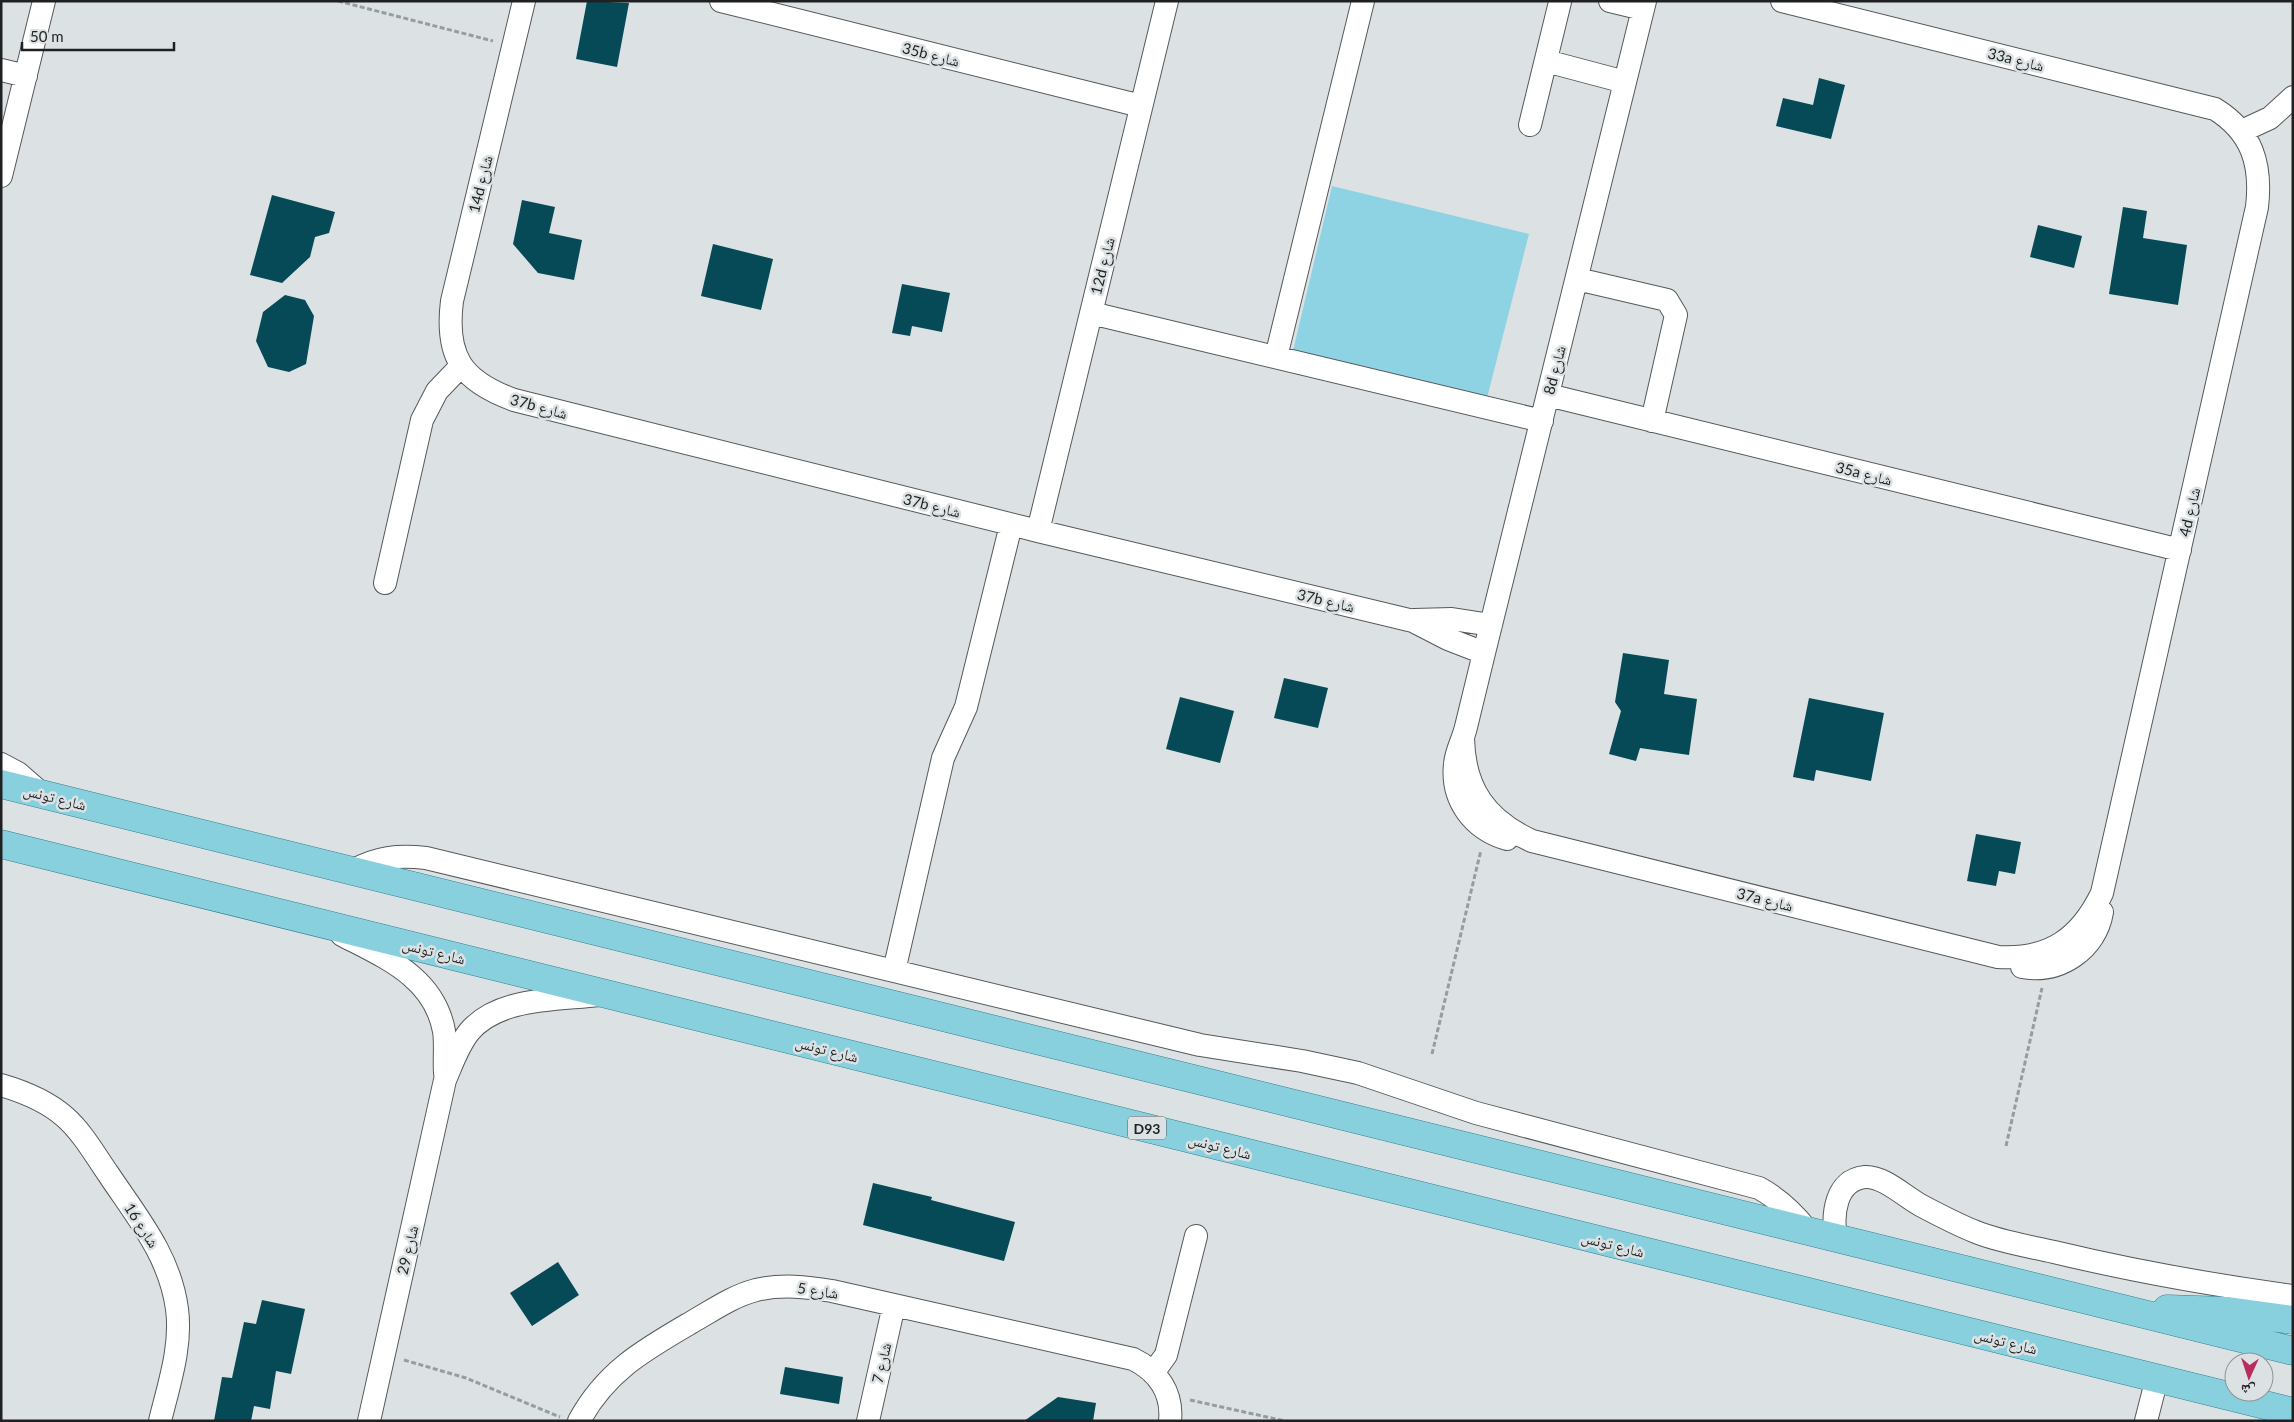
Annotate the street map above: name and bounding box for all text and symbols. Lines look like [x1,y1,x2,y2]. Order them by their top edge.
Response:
scale bar [22,20,175,52]
text: 50 m [30,27,64,45]
street label: 35b شارع [900,38,962,72]
street label: 33a شارع [1986,43,2046,77]
street label: 14d شارع [464,153,498,215]
street label: 12d شارع [1086,235,1120,297]
street label: 8d شارع [1539,344,1571,397]
street label: 37b شارع [508,390,570,424]
street label: 35a شارع [1834,457,1894,491]
street label: 4d شارع [2175,486,2205,539]
street label: 37b شارع [901,489,963,523]
street label: 37b شارع [1295,585,1356,617]
street label: شارع تونس [21,781,88,815]
street label: 37a شارع [1735,883,1795,917]
street label: شارع تونس [400,935,467,969]
street label: شارع تونس [793,1033,860,1067]
road number: D93 [1128,1116,1166,1140]
street label: شارع تونس [1186,1130,1253,1164]
street label: شارع 16 [119,1199,163,1252]
street label: شارع 29 [393,1224,423,1277]
street label: شارع تونس [1579,1228,1646,1262]
street label: شارع 5 [796,1278,840,1304]
street label: شارع تونس [1972,1325,2039,1359]
street label: شارع 7 [868,1341,896,1385]
north arrow [2224,1352,2274,1402]
text: ش [2240,1381,2256,1399]

